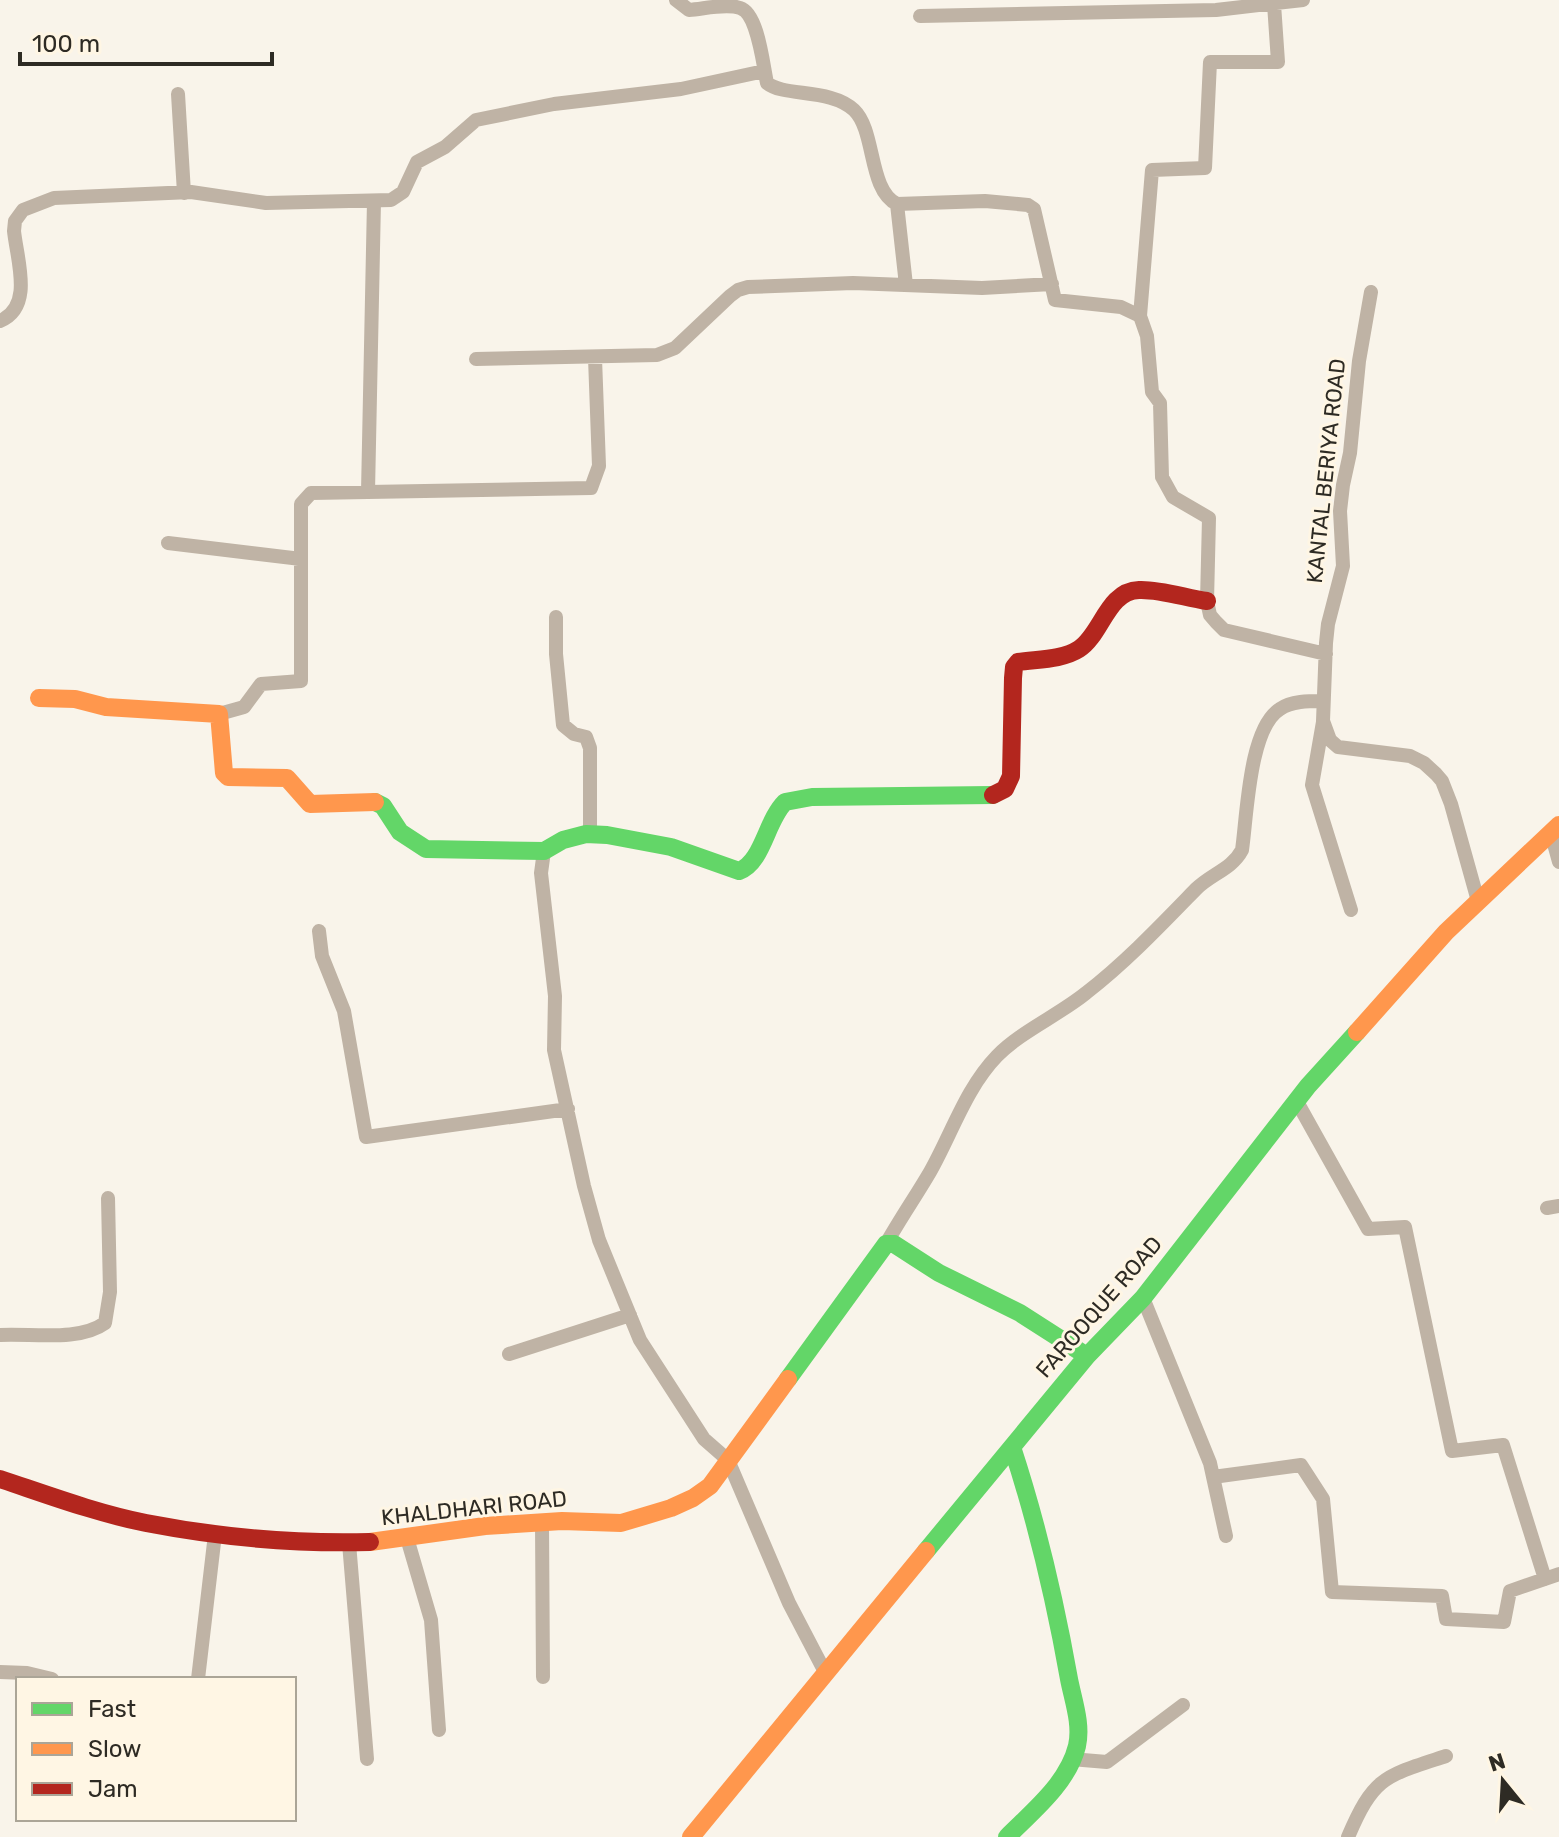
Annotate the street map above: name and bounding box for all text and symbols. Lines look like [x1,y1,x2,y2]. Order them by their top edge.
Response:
scale bar [20,16,272,66]
text: 100 m [32,30,100,58]
street label: KANTAL BERIYA ROAD [1301,357,1351,585]
street label: FAROOQUE ROAD [1030,1231,1168,1383]
street label: KHALDHARI ROAD [380,1485,568,1531]
legend [16,1677,296,1821]
text: Fast [88,1695,136,1723]
text: Slow [88,1735,141,1763]
north arrow [1463,1741,1543,1821]
text: N [1485,1747,1509,1778]
text: Jam [88,1775,138,1803]

